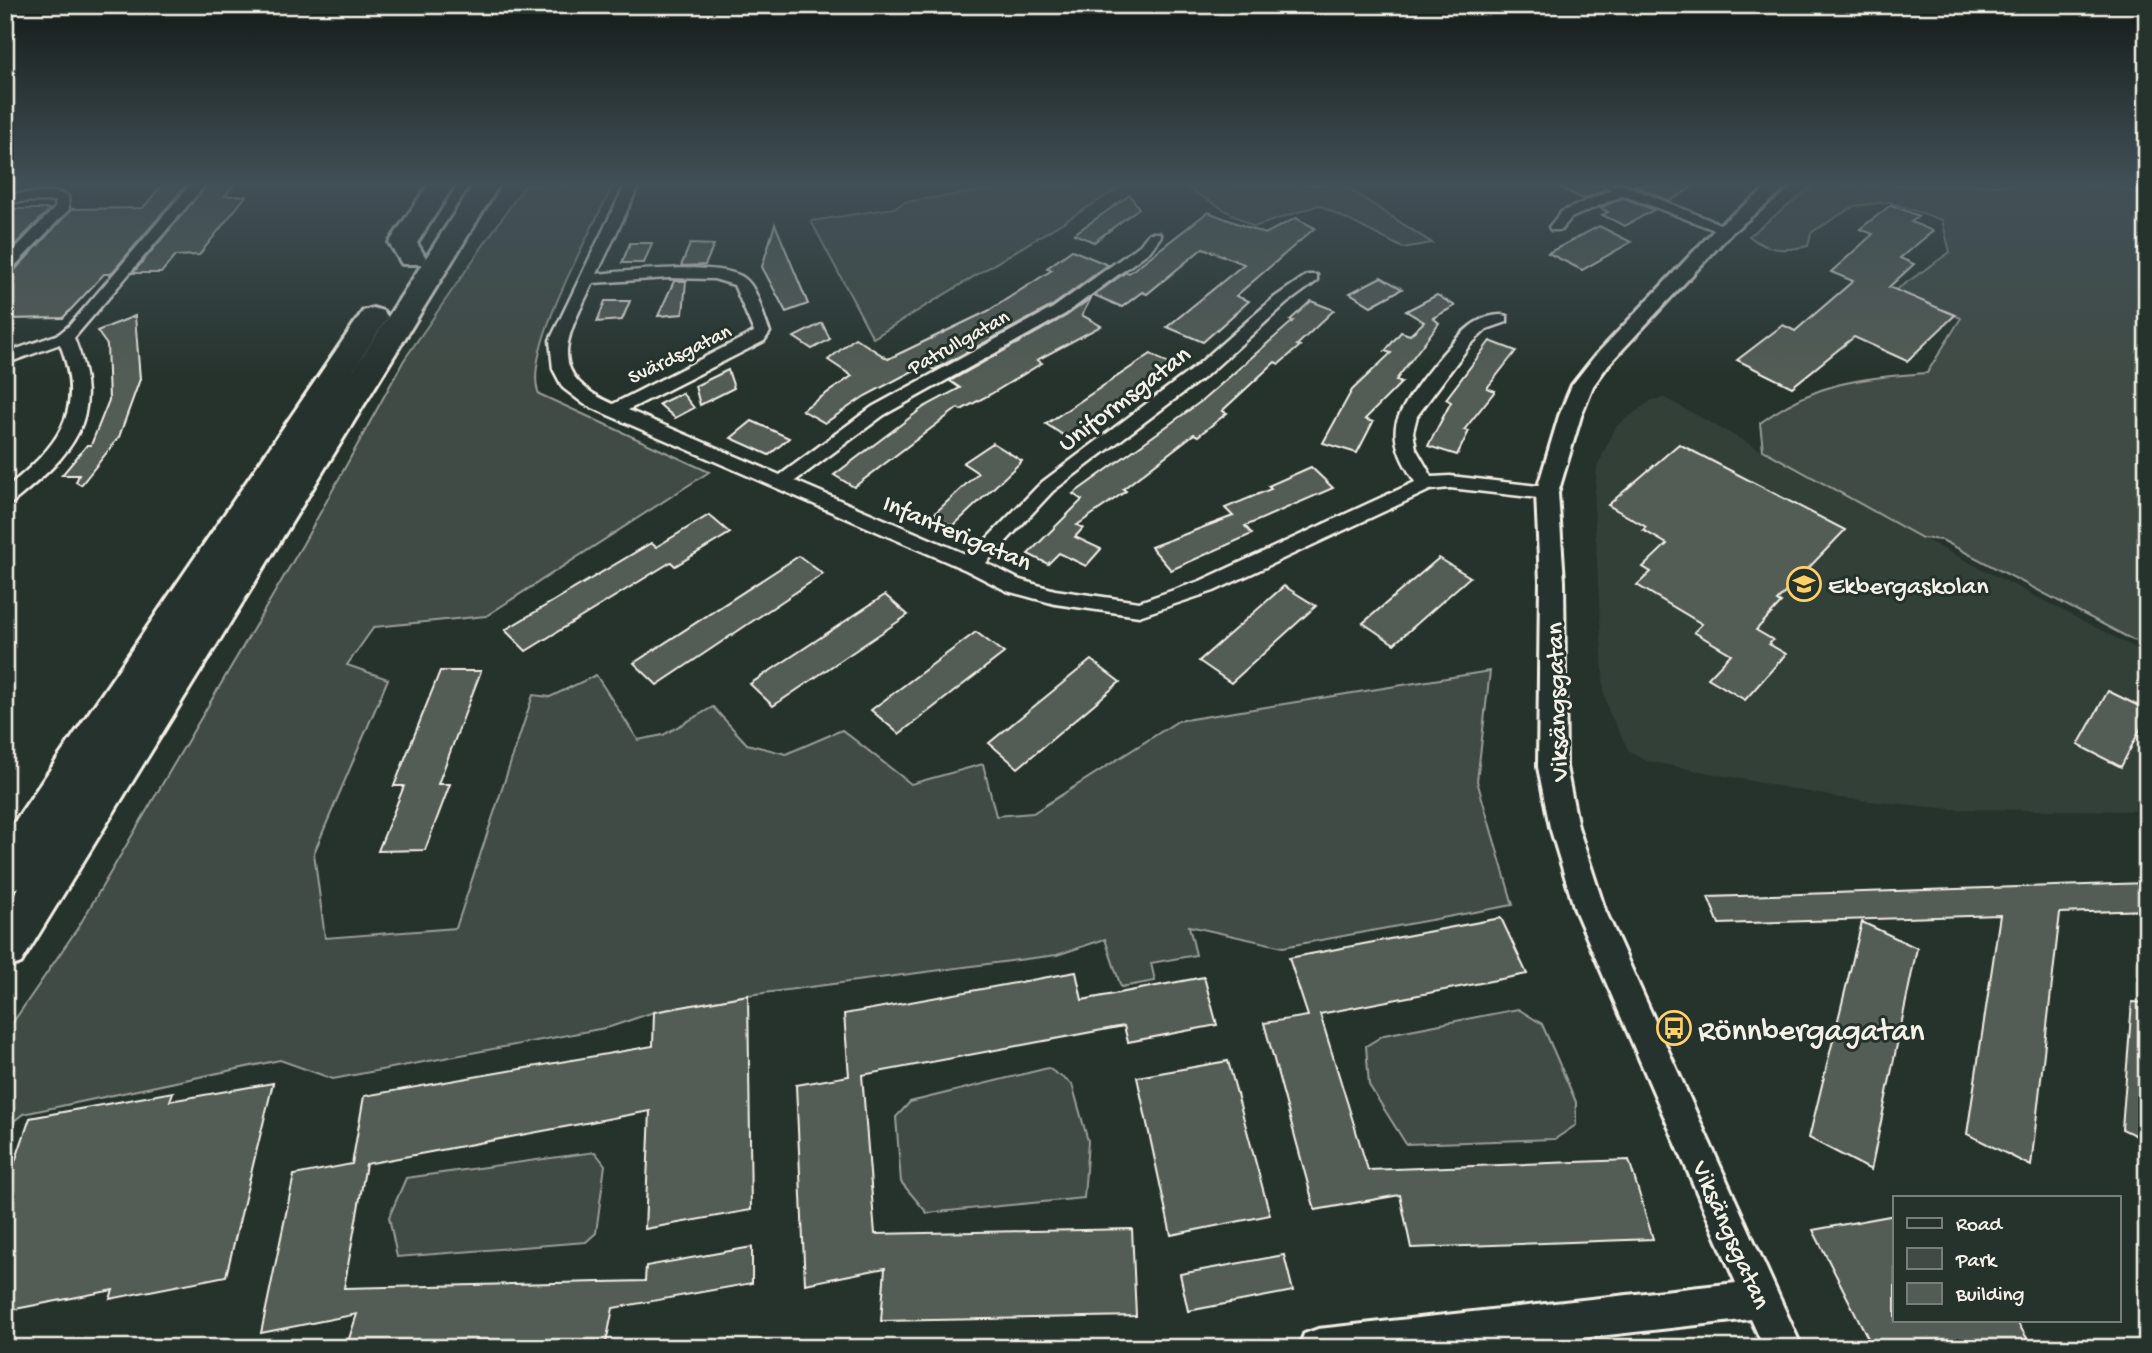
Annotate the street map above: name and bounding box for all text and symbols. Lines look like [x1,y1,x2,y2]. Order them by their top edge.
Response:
street label: Patrullgatan [904,306,1015,383]
street label: Svärdsgatan [625,320,736,392]
street label: Uniformsgatan [1053,340,1199,461]
street label: Infanterigatan [877,490,1036,581]
school or university icon: Ekbergaskolan [1785,565,1823,603]
place label: Ekbergaskolan [1828,573,1989,604]
street label: Viksängsgatan [1541,621,1578,783]
bus stop icon: Rönnbergagatan [1655,1009,1693,1047]
place label: Rönnbergagatan [1698,1014,1924,1052]
street label: Viksängsgatan [1682,1156,1776,1315]
legend [1893,1196,2120,1322]
text: Road [1956,1214,2004,1239]
text: Park [1955,1250,1999,1275]
text: Building [1955,1284,2025,1309]

